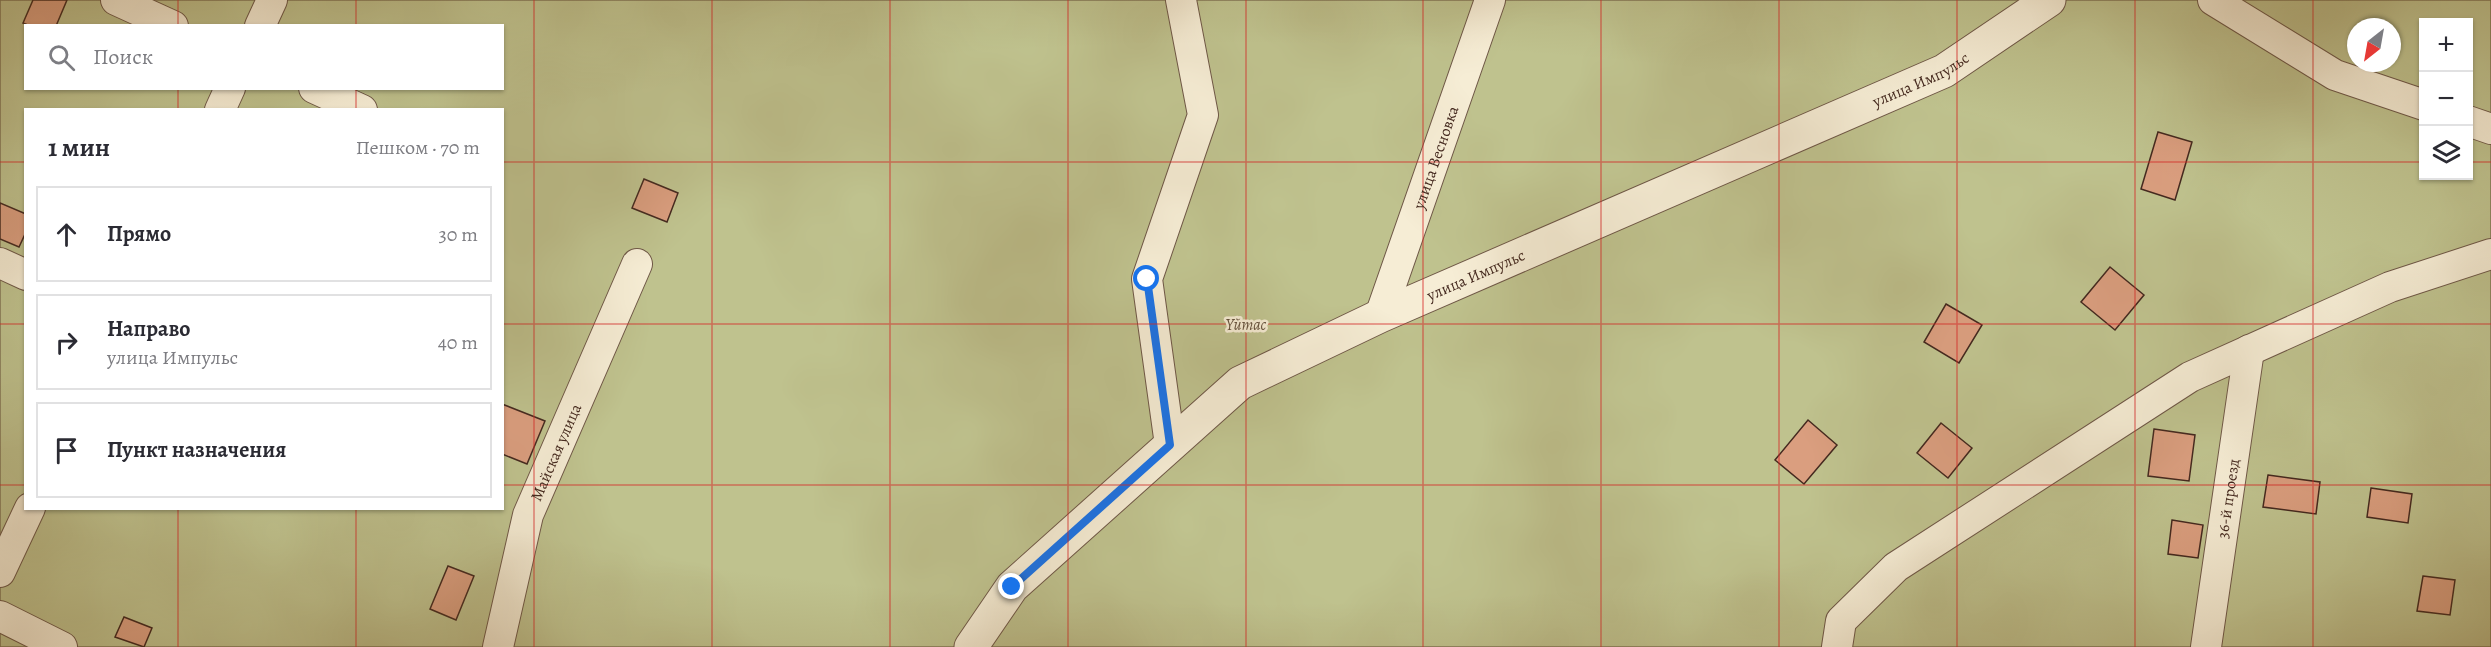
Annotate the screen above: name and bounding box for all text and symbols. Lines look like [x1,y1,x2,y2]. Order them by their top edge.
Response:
north arrow [2347,18,2401,72]
map controls [2419,18,2473,180]
button: + [2419,18,2473,72]
search box [24,24,504,90]
icon: search [45,41,78,74]
text: Поиск [93,42,153,72]
street label: улица Импульс [1868,47,1974,113]
button: − [2419,72,2473,126]
street label: улица Весновка [1408,102,1465,213]
button: layers [2419,126,2473,180]
text: 1 мин [48,130,110,165]
text: Пешком · 70 m [356,134,480,161]
icon: ahead [50,218,83,251]
text: Прямо [107,219,171,249]
text: 30 m [438,221,478,248]
street label: улица Импульс [1423,244,1529,307]
route start [1133,265,1159,291]
text: Направо [107,314,190,344]
park label: Үйтас [1226,314,1267,336]
icon: right [50,326,83,359]
text: 40 m [438,329,478,356]
text: улица Импульс [107,344,238,371]
street label: Майская улица [525,400,587,505]
icon: arrive [50,434,83,467]
text: Пункт назначения [107,435,286,465]
street label: 36-й проезд [2212,457,2245,540]
route end [998,573,1024,599]

